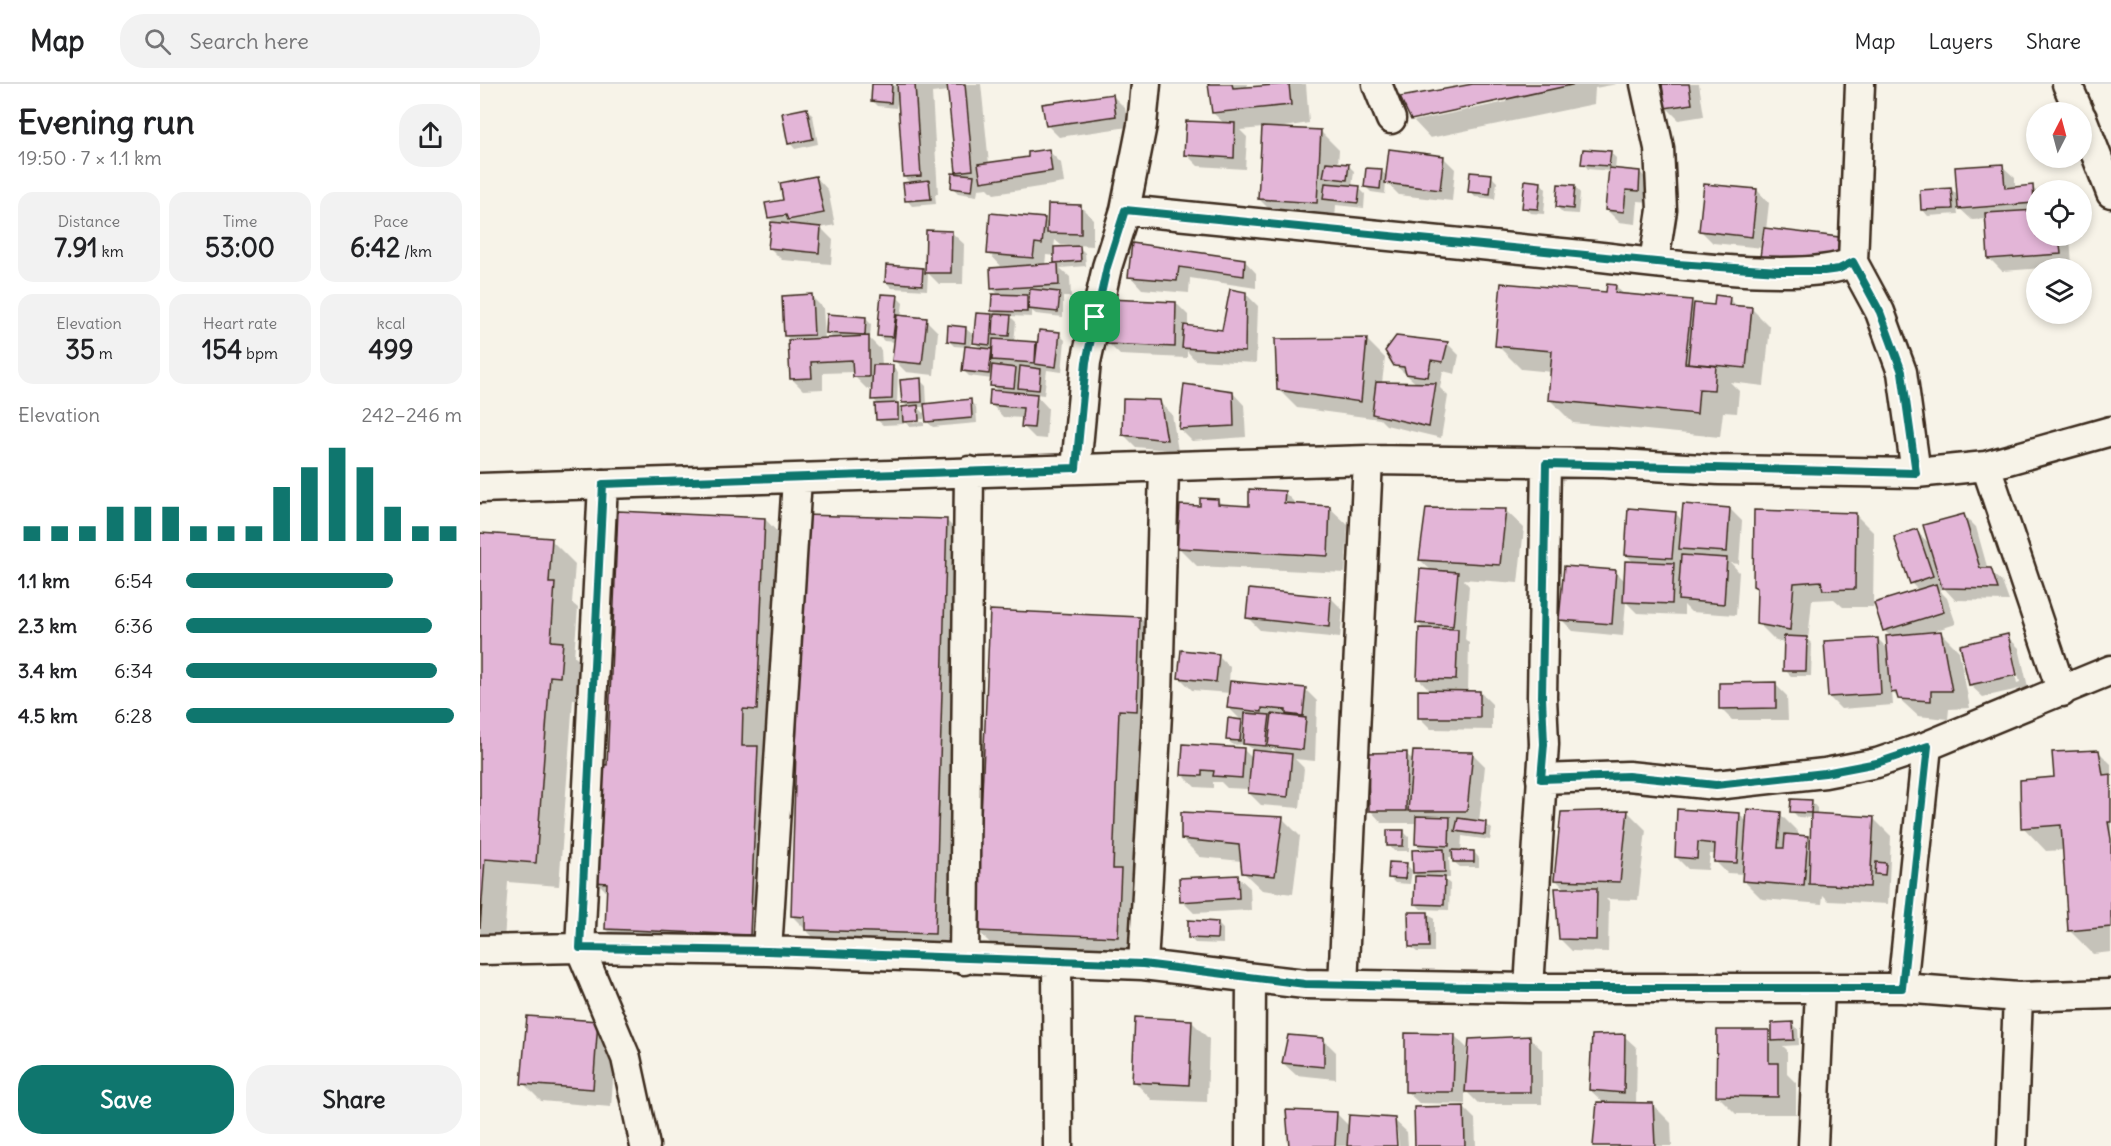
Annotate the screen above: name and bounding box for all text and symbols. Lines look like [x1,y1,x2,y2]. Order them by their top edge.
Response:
search box [120,14,540,68]
text: Map [30,23,84,59]
icon: search [141,25,174,58]
text: Search here [189,27,309,55]
text: Map [1855,28,1895,55]
text: Layers [1928,28,1993,55]
text: Share [2026,28,2081,55]
text: Evening run [18,101,194,143]
north arrow [2026,102,2092,168]
map controls [2026,102,2092,324]
button: share [399,104,462,167]
text: 19:50 · 7 × 1.1 km [18,145,162,170]
button: locate [2026,180,2092,246]
text: Distance [58,211,120,231]
text: Time [223,211,257,231]
text: Pace [374,211,408,231]
text: 7.91 [54,231,98,264]
text: 53:00 [205,231,275,264]
text: 6:42 [350,231,400,264]
text: km [98,241,124,261]
text: /km [400,241,432,261]
button: layers [2026,258,2092,324]
pin [1069,291,1120,342]
icon: arrive [1078,300,1111,333]
text: Elevation [56,313,122,333]
text: Heart rate [203,313,277,333]
text: kcal [377,313,405,333]
text: 35 [65,333,95,366]
text: 154 [202,333,242,366]
text: 499 [369,333,413,366]
text: m [95,343,113,363]
text: bpm [242,343,278,363]
text: Elevation [18,402,100,427]
text: 242–246 m [361,402,462,427]
text: 1.1 km [18,568,70,593]
text: 6:54 [114,568,153,593]
text: 2.3 km [18,613,77,638]
text: 6:36 [114,613,153,638]
text: 3.4 km [18,658,77,683]
text: 6:34 [114,658,153,683]
text: 4.5 km [18,703,78,728]
text: 6:28 [114,703,153,728]
button: Save [18,1065,234,1134]
button: Share [246,1065,462,1134]

